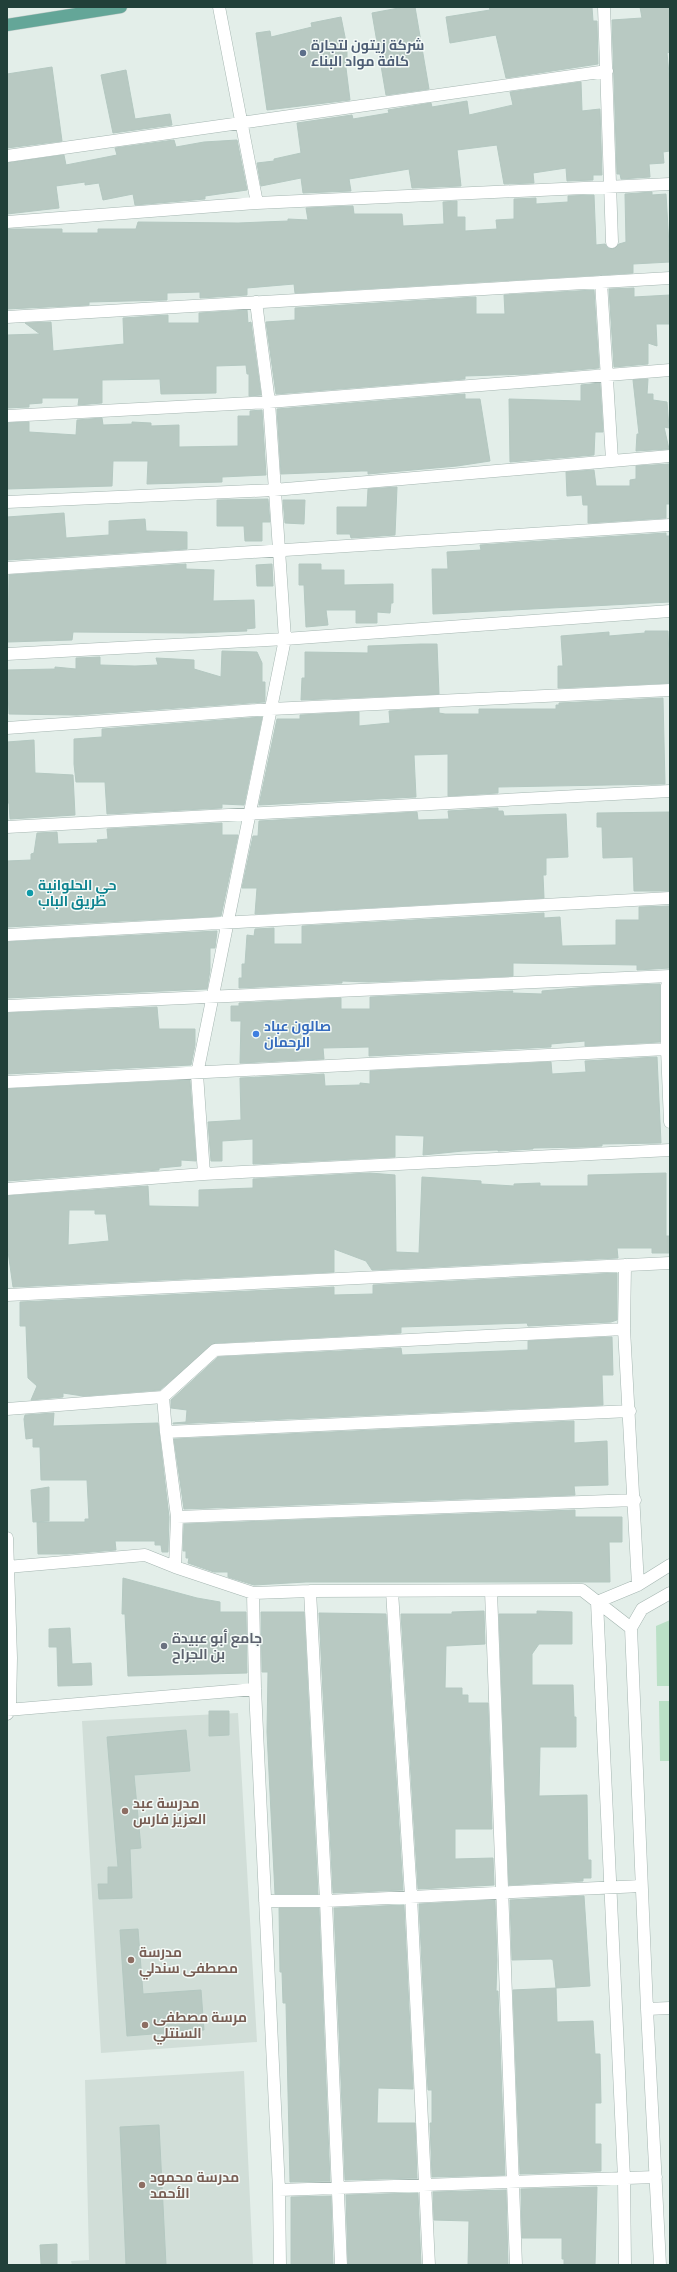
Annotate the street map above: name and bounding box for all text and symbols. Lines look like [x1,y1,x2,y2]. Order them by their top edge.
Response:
place label: شركة زيتون لتجارة كافة مواد البناء [311,36,424,70]
marker: شركة زيتون لتجارة كافة مواد البناء [298,48,308,58]
place label: حي الحلوانية طريق الباب [38,876,117,910]
marker: حي الحلوانية طريق الباب [25,888,35,898]
place label: صالون عباد الرحمان [264,1017,331,1051]
marker: صالون عباد الرحمان [251,1029,261,1039]
place label: جامع أبو عبيدة بن الجراح [172,1629,262,1664]
marker: جامع أبو عبيدة بن الجراح [159,1641,169,1651]
place label: مدرسة عبد العزيز فارس [133,1794,206,1828]
marker: مدرسة عبد العزيز فارس [120,1806,130,1816]
place label: مدرسة مصطفى سندلي [139,1943,238,1980]
marker: مدرسة مصطفى سندلي [126,1955,136,1965]
place label: مرسة مصطفى السنتلي [153,2008,247,2045]
marker: مرسة مصطفى السنتلي [140,2020,150,2030]
place label: مدرسة محمود الأحمد [150,2168,239,2201]
marker: مدرسة محمود الأحمد [137,2180,147,2190]

